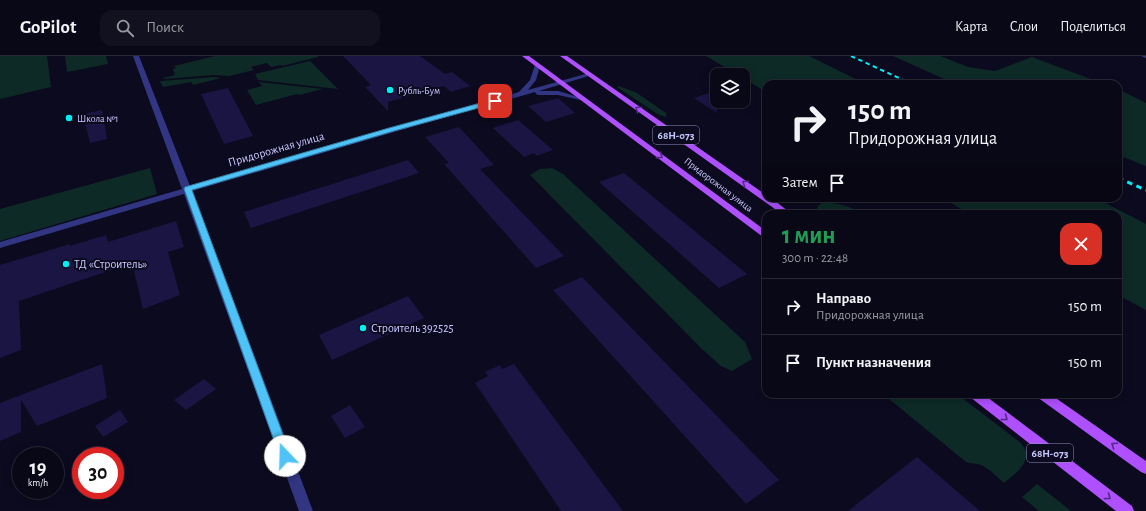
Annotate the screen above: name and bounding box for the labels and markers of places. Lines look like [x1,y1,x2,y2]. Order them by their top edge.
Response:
pin [478,84,512,118]
marker: Рубль-Бум [385,85,395,95]
place label: Рубль-Бум [398,86,440,96]
marker: Школа №1 [64,113,74,123]
place label: Школа №1 [77,114,118,124]
place label: ТД «Строитель» [74,258,148,270]
marker: ТД «Строитель» [61,259,71,269]
place label: Строитель 392525 [371,322,454,334]
marker: Строитель 392525 [358,323,368,333]

